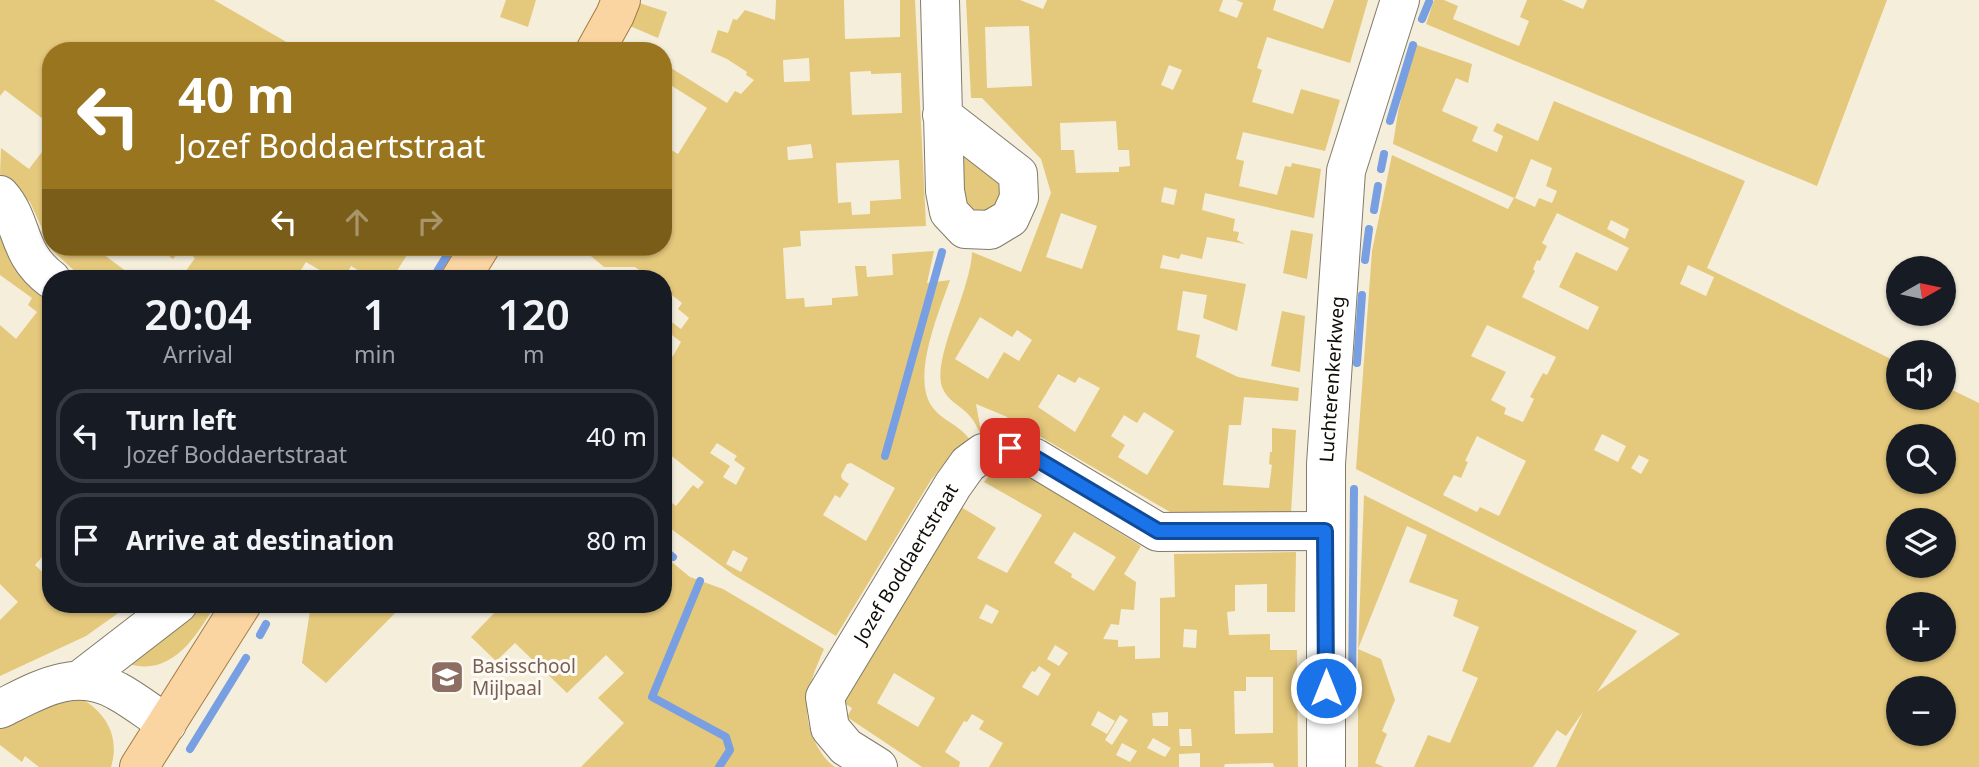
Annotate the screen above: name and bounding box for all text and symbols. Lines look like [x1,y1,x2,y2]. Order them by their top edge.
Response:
text: 40 m [178,61,295,127]
icon: left [63,70,154,161]
text: Jozef Boddaertstraat [178,124,485,167]
icon: left [265,203,303,241]
icon: ahead [338,203,376,241]
icon: right [411,203,449,241]
north arrow [1886,256,1956,326]
map controls [1886,256,1956,746]
text: 20:04 [144,285,252,342]
text: 1 [363,285,387,342]
text: 120 [498,285,570,342]
street label: Luchterenkerkweg [1313,295,1350,463]
text: Arrival [163,338,233,370]
text: min [354,338,396,370]
text: m [523,338,545,370]
button: sound [1886,340,1956,410]
text: Turn left [126,402,237,438]
icon: left [67,417,105,455]
text: 40 m [586,418,647,454]
pin [980,418,1040,478]
button: search [1886,424,1956,494]
icon: arrive [991,429,1029,467]
text: Jozef Boddaertstraat [126,438,347,470]
street label: Jozef Boddaertstraat [846,478,964,650]
button: layers [1886,508,1956,578]
icon: arrive [67,521,105,559]
text: Arrive at destination [126,522,395,558]
text: 80 m [586,522,647,558]
button: + [1886,592,1956,662]
position arrow [1289,651,1363,725]
place label: Basisschool Mijlpaal [472,653,576,701]
school or university icon: Basisschool Mijlpaal [428,658,466,696]
button: − [1886,676,1956,746]

